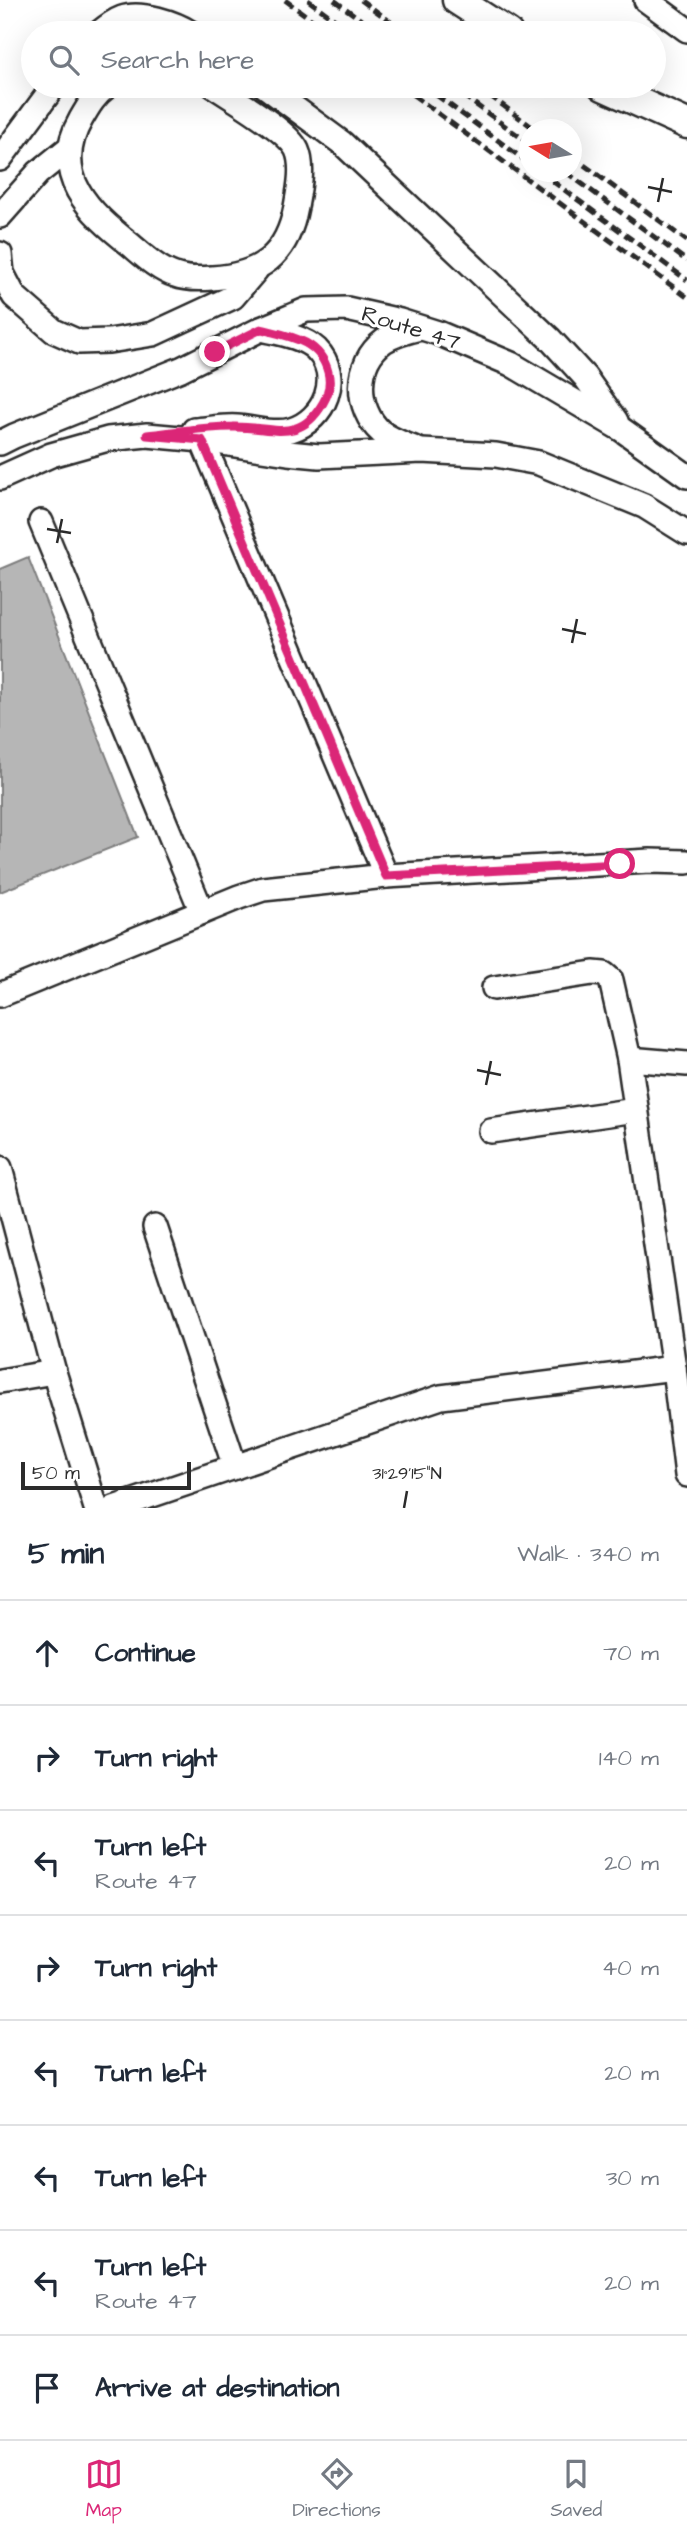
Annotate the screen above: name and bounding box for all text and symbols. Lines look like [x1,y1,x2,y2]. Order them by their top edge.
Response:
search box [21,21,666,98]
icon: search [45,41,83,79]
text: Search here [101,42,254,78]
north arrow [519,119,582,182]
street label: Route 47 [358,298,464,358]
route end [199,336,230,367]
route start [604,848,635,879]
scale bar [21,1459,191,1491]
text: 50 m [32,1460,80,1487]
text: 31°29'15"N [372,1461,442,1486]
text: 5 min [28,1533,104,1575]
text: Walk · 340 m [517,1538,659,1570]
icon: ahead [28,1634,66,1672]
text: Continue [95,1635,196,1671]
text: 70 m [603,1637,659,1669]
icon: right [28,1739,66,1777]
text: Turn right [95,1740,217,1776]
text: 140 m [599,1742,659,1774]
text: Turn left [95,1829,206,1865]
icon: left [28,1844,66,1882]
text: 20 m [604,1847,659,1879]
text: Route 47 [95,1865,197,1897]
icon: right [28,1949,66,1987]
text: Turn right [95,1950,217,1986]
text: 40 m [602,1952,659,1984]
icon: left [28,2054,66,2092]
text: Turn left [95,2055,206,2091]
text: 20 m [604,2057,659,2089]
icon: left [28,2159,66,2197]
text: Turn left [95,2160,206,2196]
text: 30 m [606,2162,659,2194]
text: Turn left [95,2249,206,2285]
icon: left [28,2264,66,2302]
text: 20 m [604,2267,659,2299]
text: Route 47 [95,2285,197,2317]
icon: arrive [28,2369,66,2407]
text: Arrive at destination [95,2370,340,2406]
tab: Map [85,2455,123,2524]
tab: Directions [292,2455,381,2524]
tab: Saved [550,2455,602,2524]

